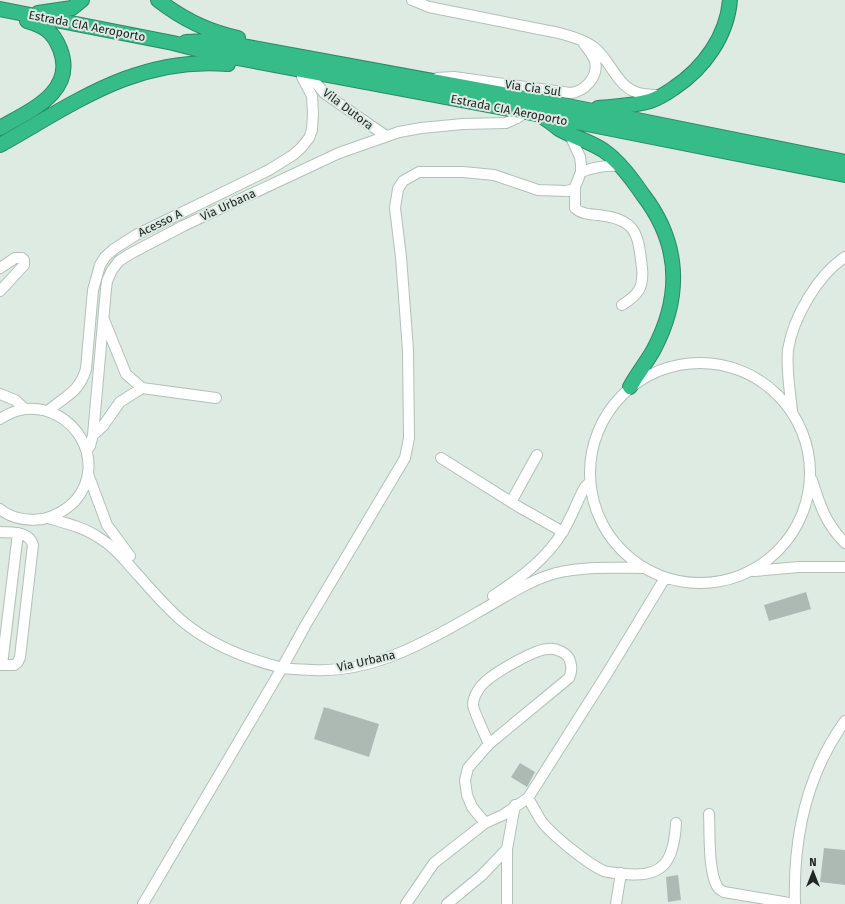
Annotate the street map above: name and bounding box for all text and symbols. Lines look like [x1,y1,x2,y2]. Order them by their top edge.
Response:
street label: Estrada CIA Aeroporto [27,8,147,44]
street label: Via Cia Sul [504,77,562,99]
street label: Vila Dutora [320,85,376,133]
street label: Estrada CIA Aeroporto [449,92,569,128]
street label: Via Urbana [198,186,258,224]
street label: Acesso A [136,206,184,240]
street label: Via Urbana [335,647,397,675]
north arrow [793,852,833,892]
text: N [809,856,817,869]

